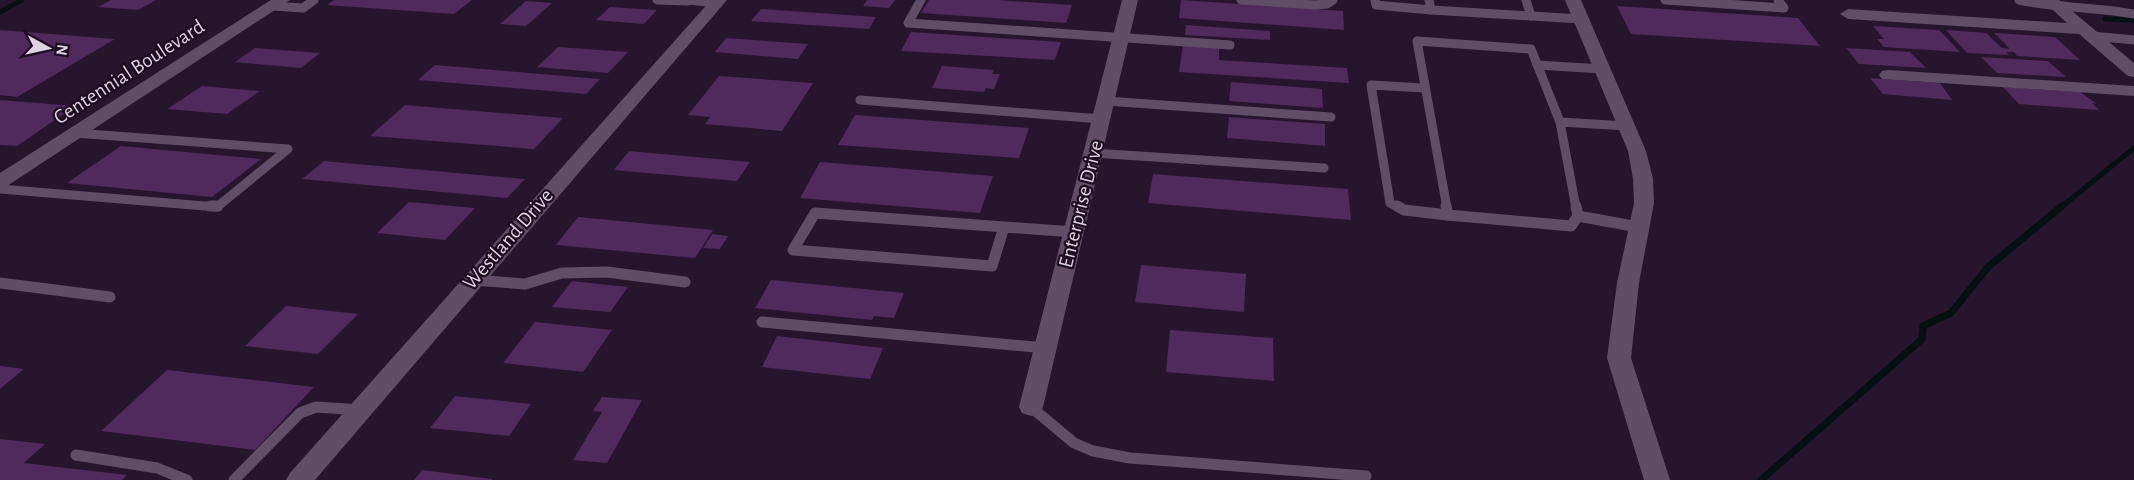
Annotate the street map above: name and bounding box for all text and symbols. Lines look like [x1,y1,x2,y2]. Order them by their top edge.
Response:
street label: Centennial Boulevard [50,16,208,128]
north arrow [18,18,78,78]
text: N [53,43,71,57]
street label: Enterprise Drive [1055,138,1107,270]
street label: Westland Drive [459,185,557,293]

